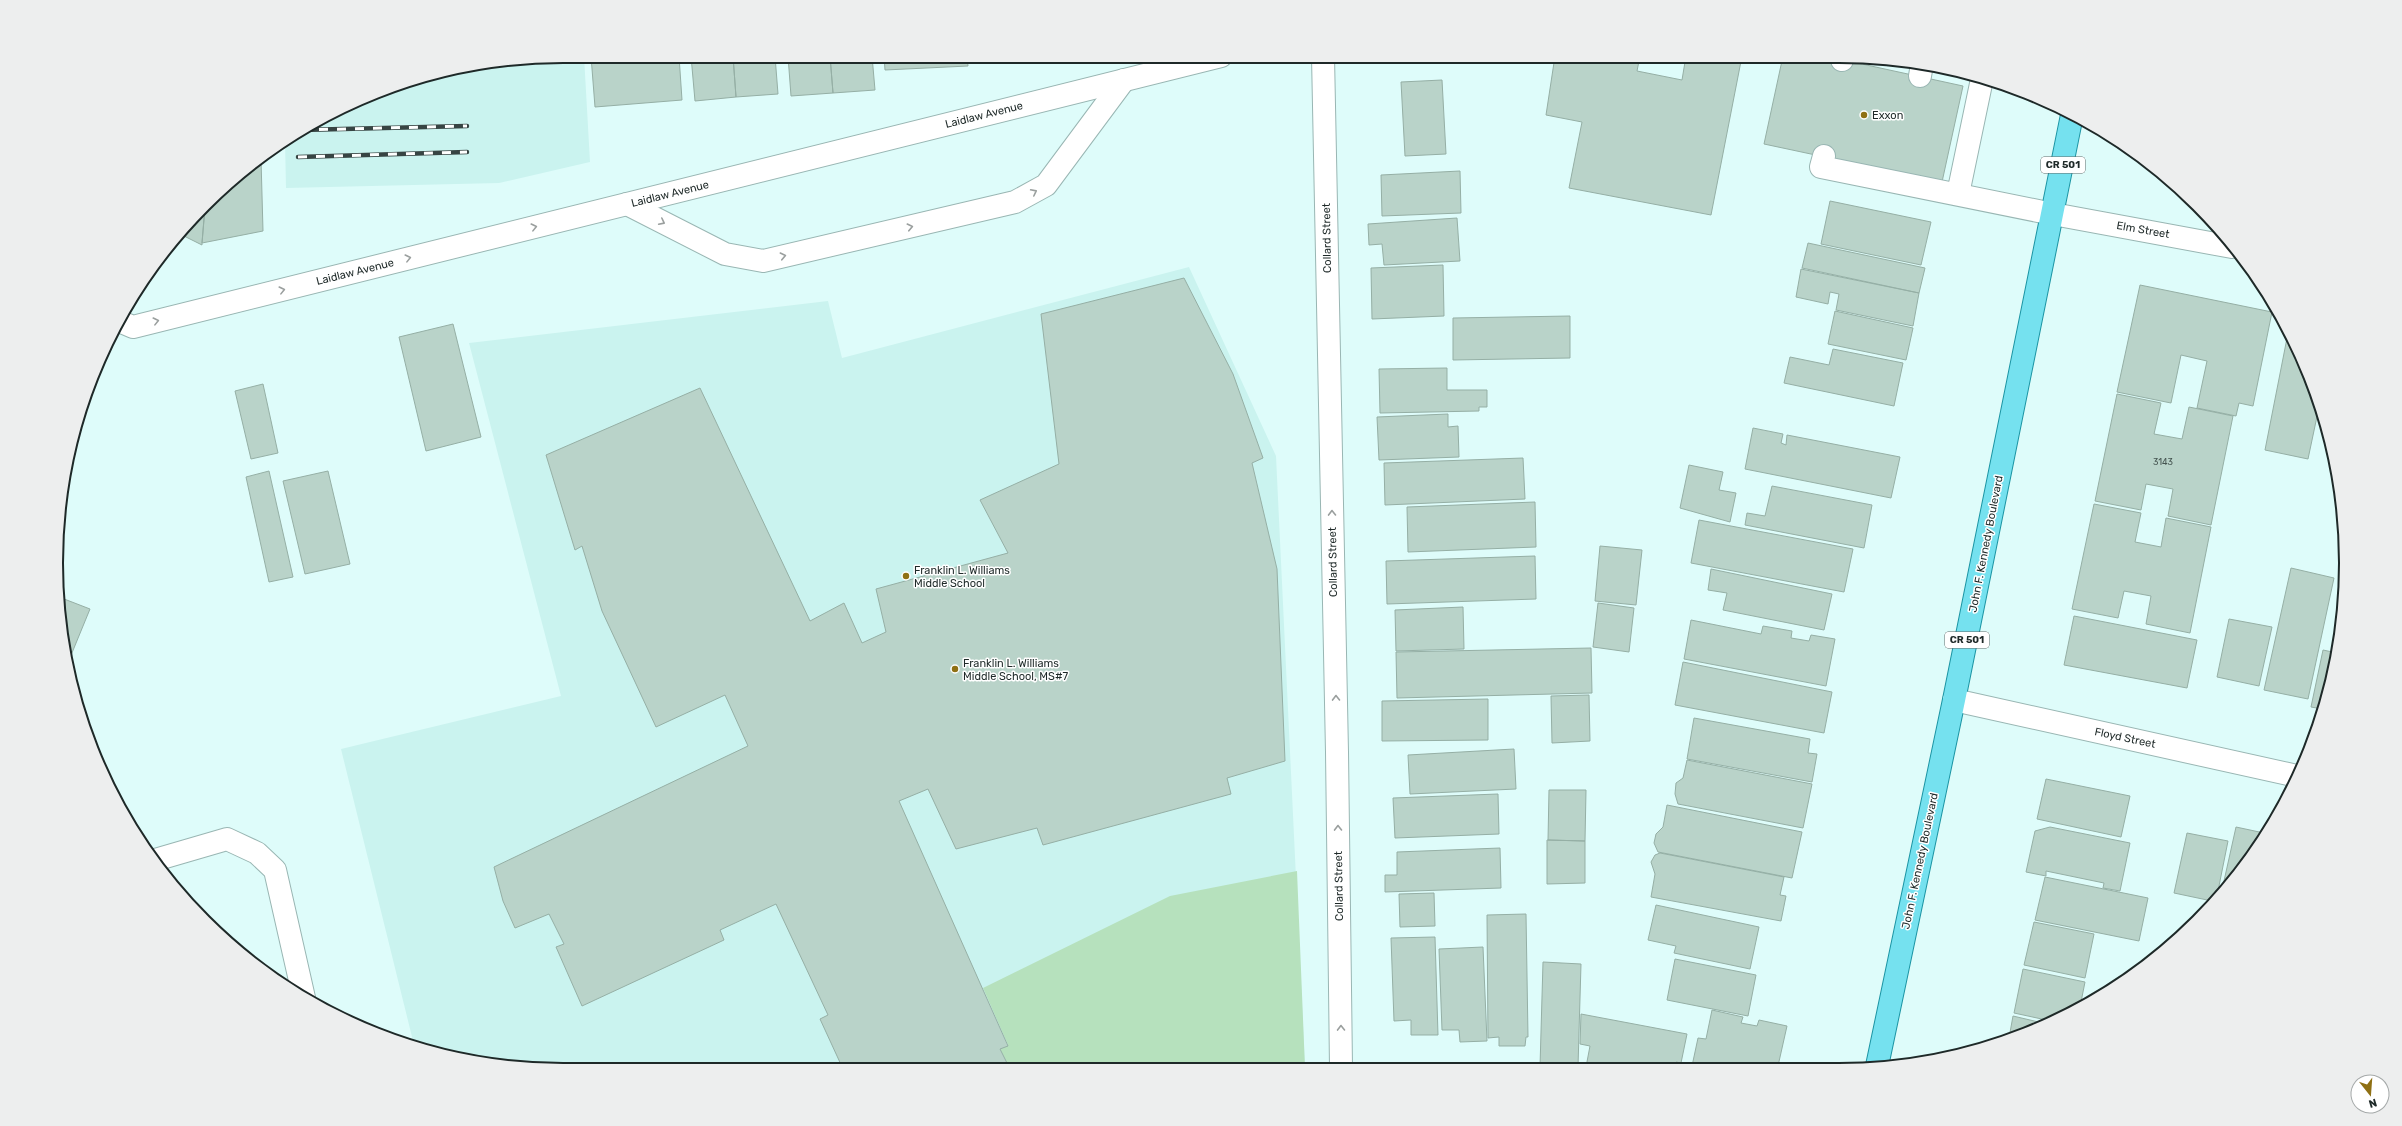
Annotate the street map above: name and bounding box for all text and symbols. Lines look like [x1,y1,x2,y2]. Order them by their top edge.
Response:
street label: Laidlaw Avenue [944,99,1024,131]
place label: Exxon [1872,109,1903,122]
marker: Exxon [1859,110,1869,120]
road number: CR 501 [2041,157,2085,173]
street label: Laidlaw Avenue [630,178,710,210]
one-way arrow [1030,189,1038,196]
street label: Collard Street [1320,202,1334,273]
one-way arrow [658,217,665,225]
street label: Elm Street [2115,219,2171,241]
one-way arrow [531,223,538,232]
one-way arrow [907,223,913,231]
one-way arrow [780,253,786,261]
one-way arrow [405,255,411,263]
street label: Laidlaw Avenue [315,256,395,288]
one-way arrow [278,286,285,295]
one-way arrow [152,317,159,326]
house number: 3143 [2153,457,2173,467]
street label: John F. Kennedy Boulevard [1966,475,2006,613]
one-way arrow [1328,510,1337,516]
street label: Collard Street [1326,526,1340,597]
place label: Franklin L. Williams Middle School [914,564,1010,590]
marker: Franklin L. Williams Middle School [901,571,911,581]
road number: CR 501 [1945,632,1989,648]
place label: Franklin L. Williams Middle School, MS#7 [963,657,1068,683]
marker: Franklin L. Williams Middle School, MS#7 [950,664,960,674]
one-way arrow [1332,695,1340,701]
street label: Floyd Street [2093,725,2157,751]
street label: John F. Kennedy Boulevard [1899,792,1941,930]
one-way arrow [1334,825,1342,831]
street label: Collard Street [1332,850,1346,921]
one-way arrow [1337,1025,1345,1031]
north arrow [2350,1074,2390,1114]
text: N [2367,1096,2378,1110]

